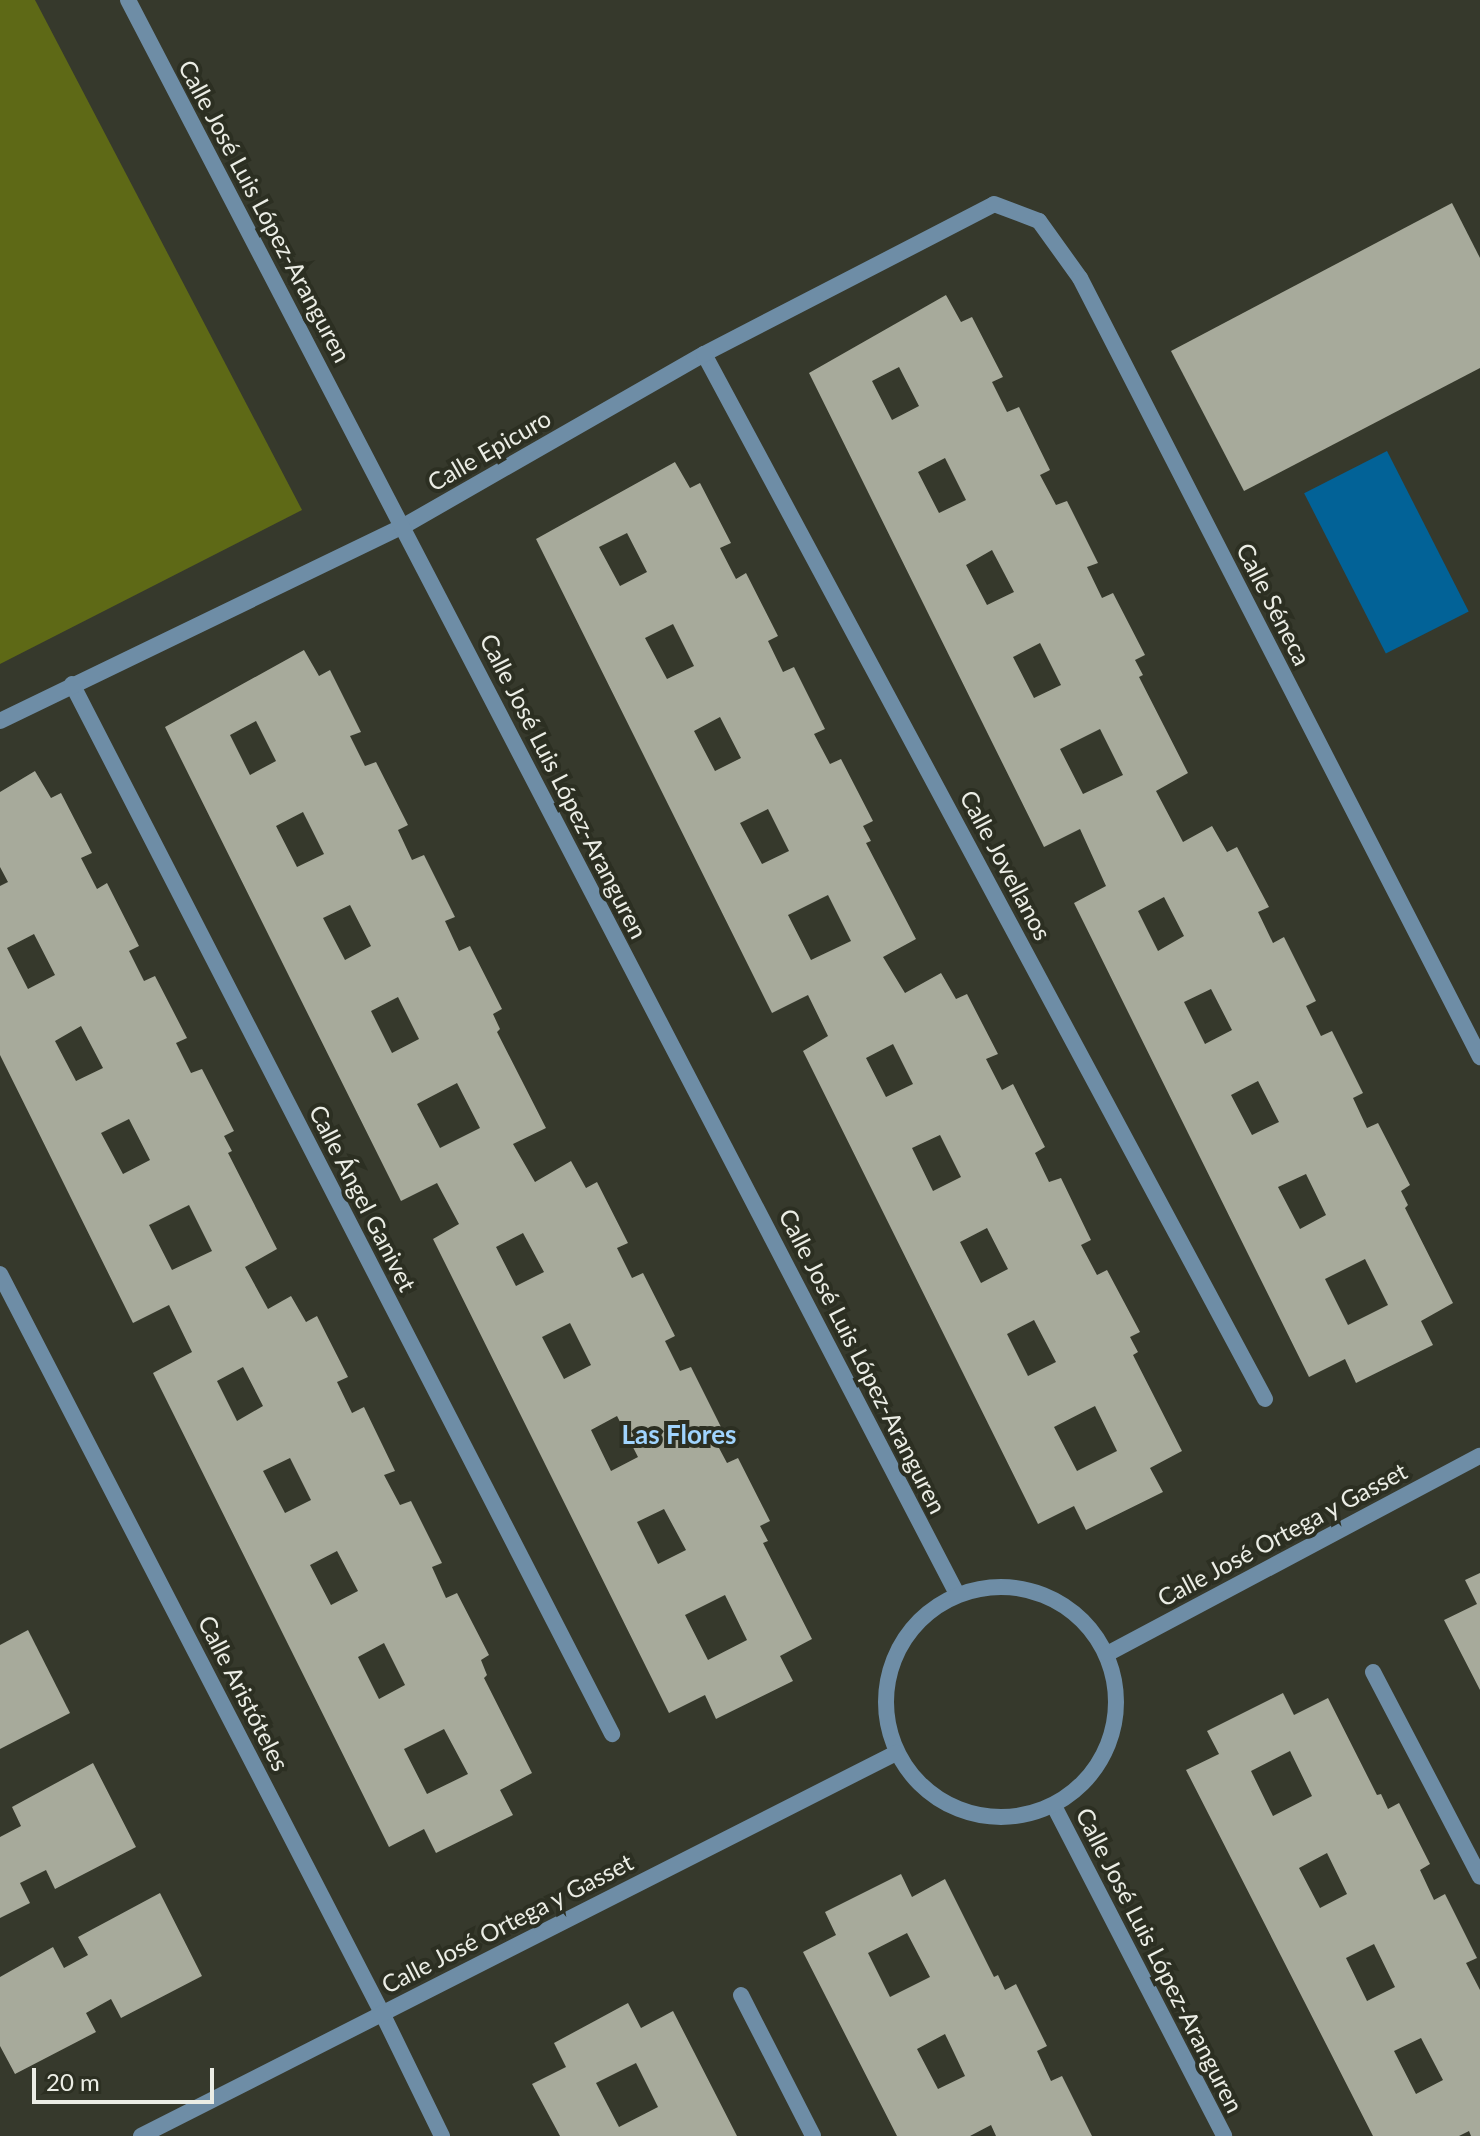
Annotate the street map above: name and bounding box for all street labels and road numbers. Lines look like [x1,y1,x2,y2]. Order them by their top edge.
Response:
street label: Calle José Luis López-Aranguren [173,55,357,367]
street label: Calle Epicuro [422,403,556,497]
street label: Calle Séneca [1231,538,1317,670]
street label: Calle José Luis López-Aranguren [474,628,654,944]
street label: Calle Jovellanos [954,785,1058,945]
street label: Calle Ángel Ganivet [303,1100,423,1296]
street label: Calle José Luis López-Aranguren [773,1203,953,1519]
street label: Calle José Ortega y Gasset [1152,1456,1412,1612]
street label: Calle Aristóteles [192,1610,296,1776]
street label: Calle José Luis López-Aranguren [1070,1802,1250,2118]
street label: Calle José Ortega y Gasset [376,1847,638,1999]

